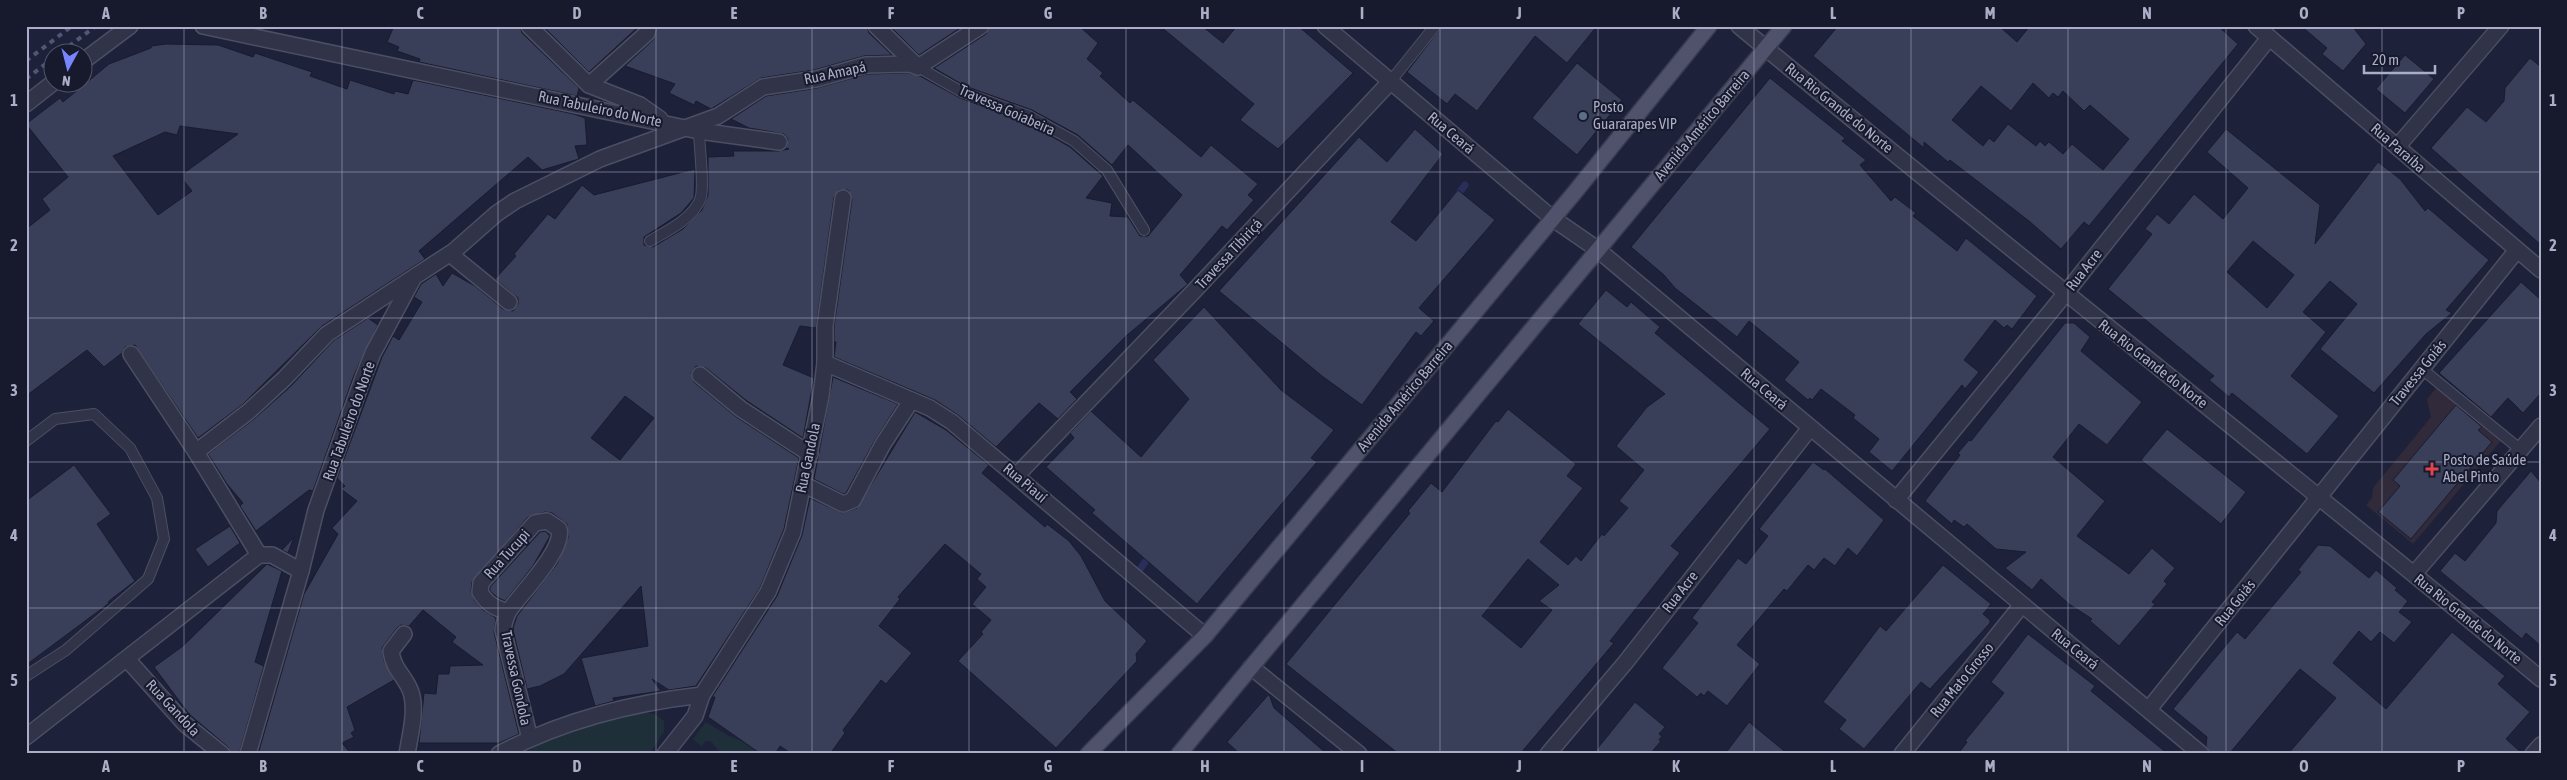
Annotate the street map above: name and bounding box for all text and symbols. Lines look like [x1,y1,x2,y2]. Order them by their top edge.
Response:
text: A [101,4,110,22]
text: B [259,4,267,22]
text: C [416,4,424,22]
text: D [573,4,582,22]
text: E [731,4,738,22]
text: F [888,4,895,22]
text: G [1044,4,1053,22]
text: H [1200,4,1210,22]
text: I [1360,4,1364,22]
text: J [1515,4,1522,22]
text: K [1672,4,1680,22]
text: L [1830,4,1837,22]
text: M [1985,4,1995,22]
text: N [2142,4,2152,22]
text: O [2299,4,2309,22]
text: P [2457,4,2465,22]
north arrow [42,42,92,92]
scale bar [2364,42,2436,74]
text: 20 m [2372,51,2399,68]
street label: Rua Amapá [802,58,867,87]
street label: Rua Rio Grande do Norte [1782,59,1897,156]
street label: Avenida Américo Barreira [1650,66,1753,183]
text: N [61,72,71,89]
street label: Travessa Goiabeira [957,81,1058,138]
street label: Rua Tabuleiro do Norte [537,87,663,130]
text: 1 [10,91,18,109]
text: 1 [2549,91,2557,109]
place label: Posto Guararapes VIP [1593,98,1677,132]
street label: Rua Ceará [1425,108,1478,157]
marker: Posto Guararapes VIP [1577,110,1589,122]
street label: Rua Paraíba [2368,119,2429,176]
street label: Travessa Tibiriçá [1192,215,1266,292]
text: 2 [10,236,18,254]
text: 2 [2549,236,2557,254]
street label: Rua Acre [2062,245,2105,294]
street label: Rua Rio Grande do Norte [2095,316,2211,412]
street label: Travessa Goiás [2386,336,2449,409]
street label: Avenida Américo Barreira [1353,337,1456,454]
street label: Rua Tabuleiro do Norte [319,359,378,483]
street label: Rua Ceará [1738,364,1791,413]
text: 3 [10,381,18,399]
text: 3 [2549,381,2557,399]
street label: Rua Gandola [792,421,823,494]
place label: Posto de Saúde Abel Pinto [2443,451,2526,485]
street label: Rua Piauí [1000,459,1051,506]
marker: Posto de Saúde Abel Pinto [2425,462,2439,476]
text: 4 [9,526,18,544]
street label: Rua Tucupi [480,526,533,582]
text: 4 [2548,526,2557,544]
street label: Rua Acre [1658,567,1701,616]
street label: Rua Rio Grande do Norte [2411,570,2526,667]
street label: Rua Goiás [2211,576,2258,629]
street label: Rua Ceará [2048,625,2102,673]
street label: Travessa Gondola [498,629,535,727]
street label: Rua Mato Grosso [1926,639,1997,720]
text: 5 [10,671,18,689]
text: 5 [2549,671,2557,689]
street label: Rua Gandola [143,676,204,739]
text: A [101,757,110,775]
text: B [259,757,267,775]
text: C [416,757,424,775]
text: D [573,757,582,775]
text: E [731,757,738,775]
text: F [888,757,895,775]
text: G [1044,757,1053,775]
text: H [1200,757,1210,775]
text: I [1360,757,1364,775]
text: J [1515,757,1522,775]
text: K [1672,757,1680,775]
text: L [1830,757,1837,775]
text: M [1985,757,1995,775]
text: N [2142,757,2152,775]
text: O [2299,757,2309,775]
text: P [2457,757,2465,775]

